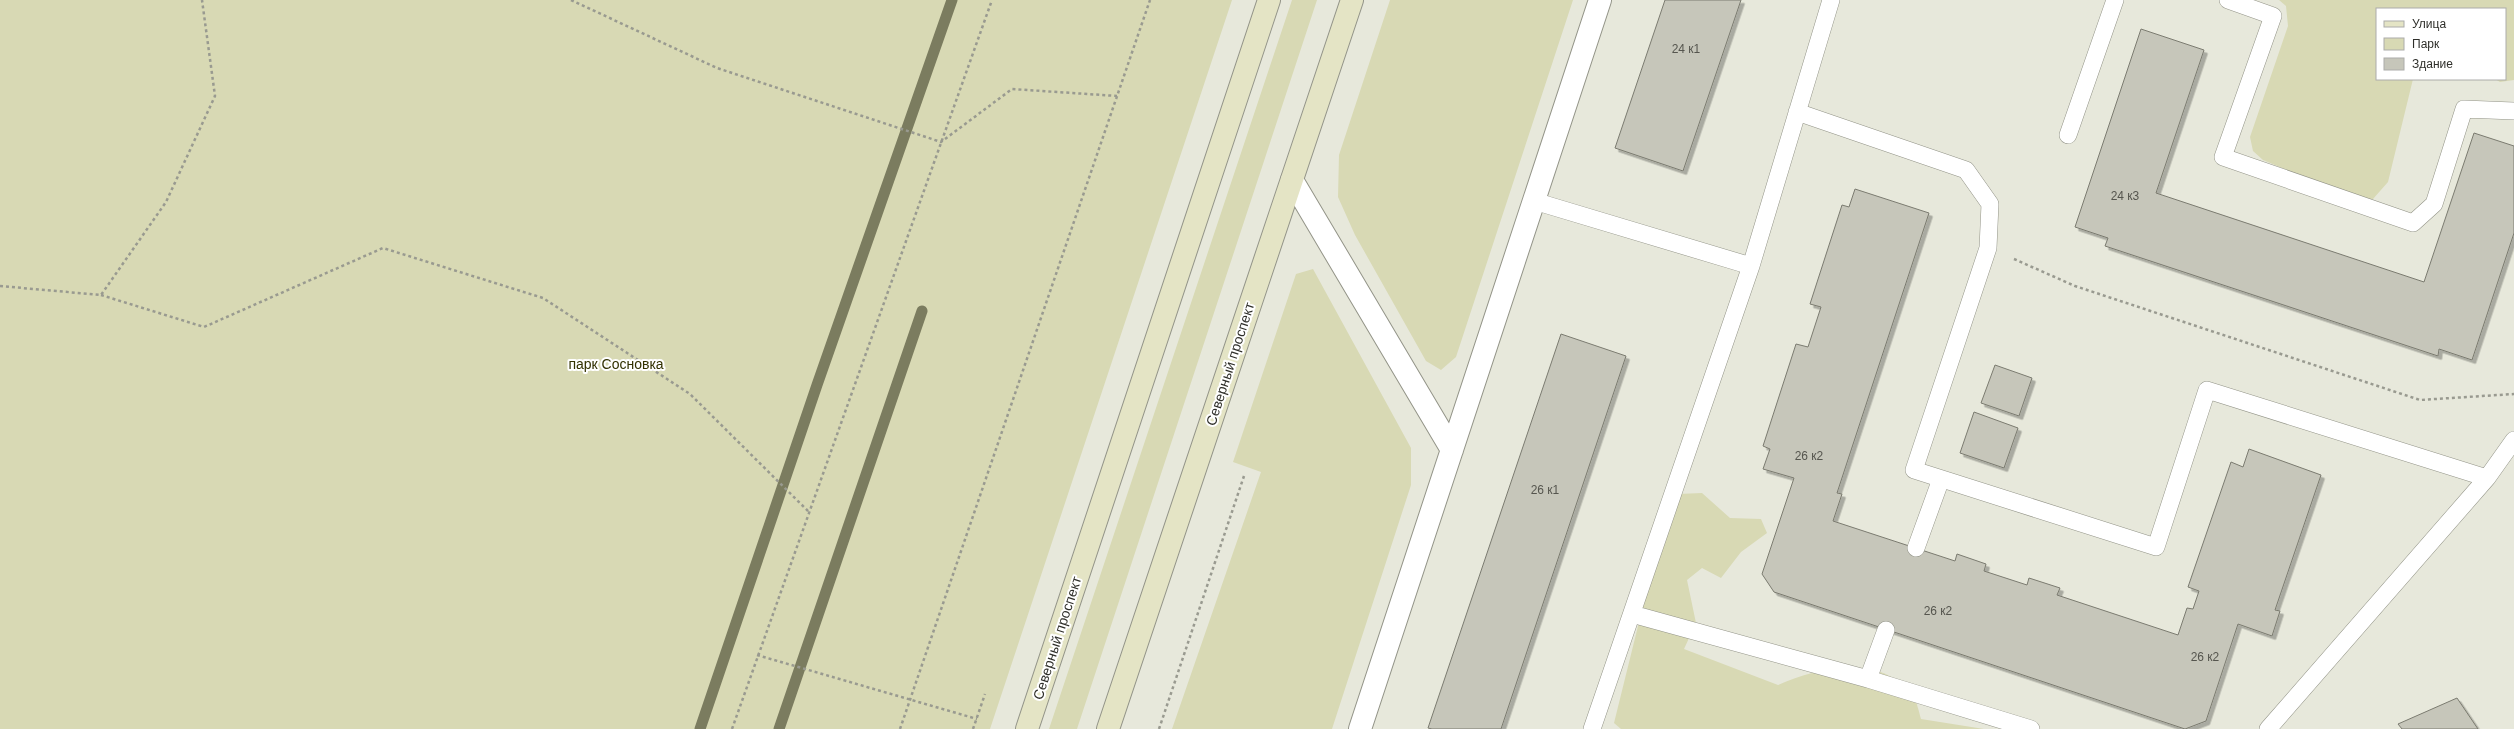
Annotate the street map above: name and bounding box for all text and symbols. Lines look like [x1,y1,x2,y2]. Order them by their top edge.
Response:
legend [2376,8,2506,80]
text: Улица [2412,17,2446,31]
text: Парк [2412,37,2440,51]
house number: 24 к1 [1672,42,1701,56]
text: Здание [2412,57,2453,71]
house number: 24 к3 [2111,189,2140,203]
street label: Северный проспект [1203,300,1258,428]
park label: парк Сосновка [568,356,664,372]
house number: 26 к2 [1795,449,1824,463]
house number: 26 к1 [1531,483,1560,497]
street label: Северный проспект [1030,574,1085,702]
house number: 26 к2 [1924,604,1953,618]
house number: 26 к2 [2191,650,2220,664]

